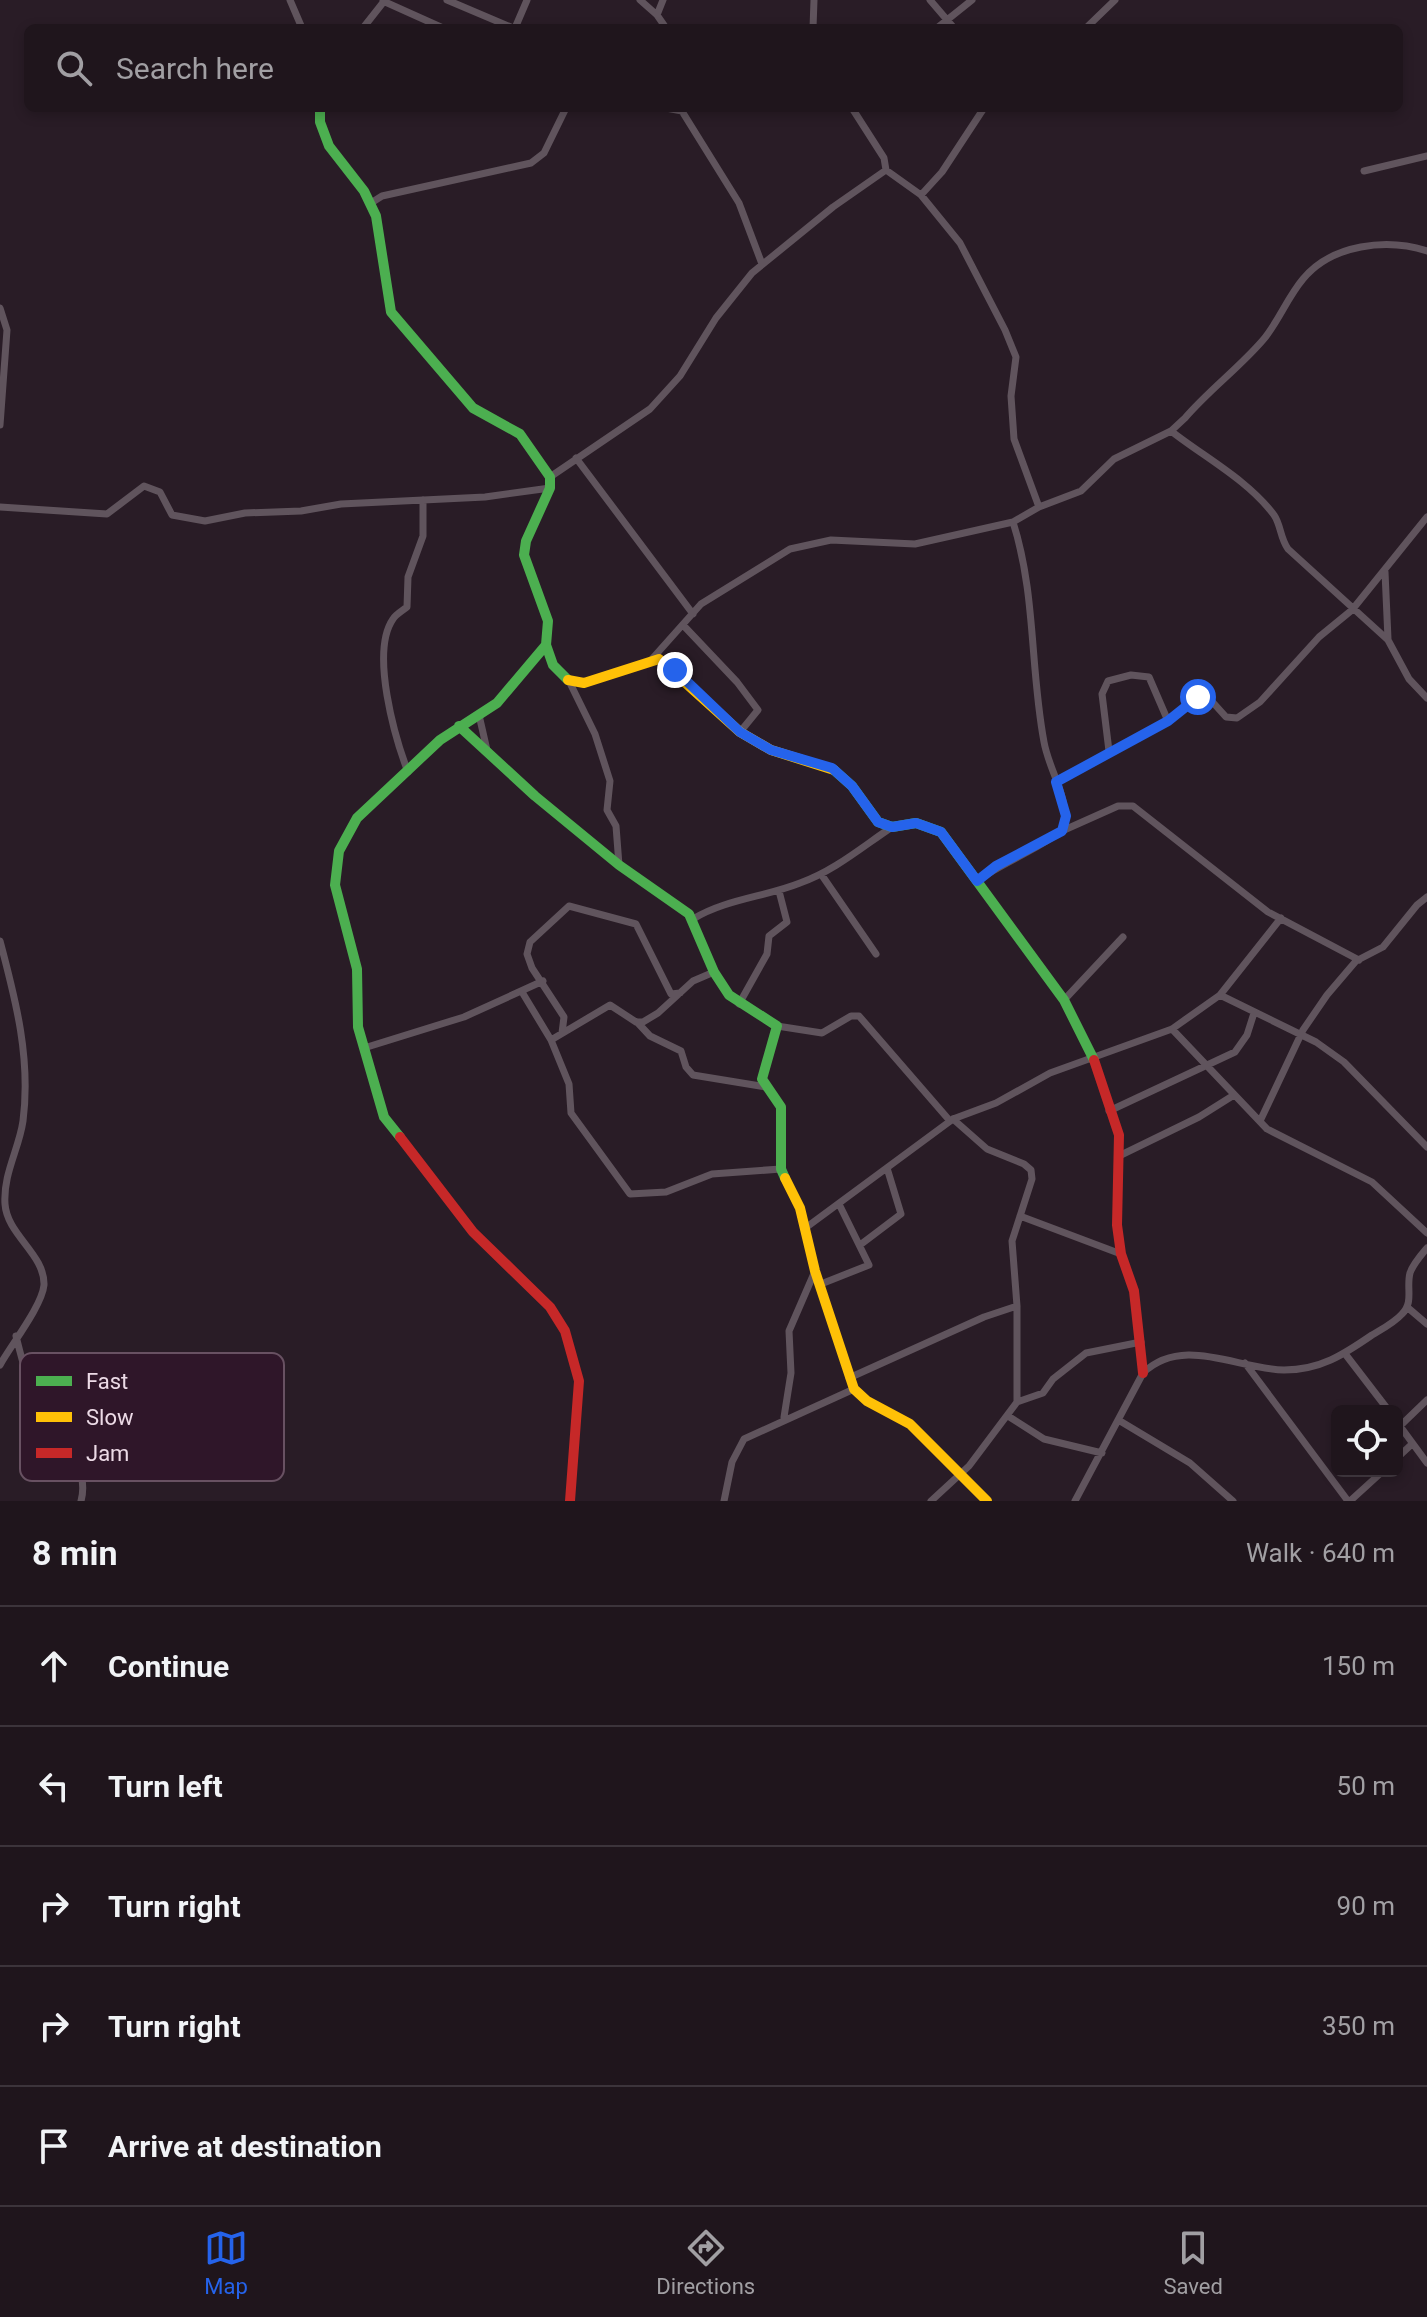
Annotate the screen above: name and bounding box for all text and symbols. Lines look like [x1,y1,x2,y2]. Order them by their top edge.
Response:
search box [24,24,1403,112]
icon: search [52,46,96,90]
text: Search here [116,51,274,86]
route end [657,652,693,688]
route start [1180,679,1216,715]
legend [20,1353,284,1481]
text: Fast [86,1369,128,1394]
text: Slow [86,1405,134,1430]
map controls [1331,1405,1403,1477]
button: locate [1331,1405,1403,1477]
text: Jam [86,1441,129,1466]
text: 8 min [32,1533,117,1573]
text: Walk · 640 m [1246,1538,1395,1568]
icon: ahead [32,1644,76,1688]
text: Continue [108,1649,229,1684]
text: 150 m [1322,1651,1395,1681]
icon: left [32,1764,76,1808]
text: Turn left [108,1769,223,1804]
text: 50 m [1337,1771,1395,1801]
icon: right [32,1884,76,1928]
text: Turn right [108,1889,241,1924]
text: 90 m [1337,1891,1395,1921]
icon: right [32,2004,76,2048]
text: Turn right [108,2009,241,2044]
text: 350 m [1322,2011,1395,2041]
icon: arrive [32,2124,76,2168]
text: Arrive at destination [108,2129,382,2164]
tab: Map [204,2226,248,2299]
tab: Directions [656,2226,755,2299]
tab: Saved [1163,2226,1223,2299]

